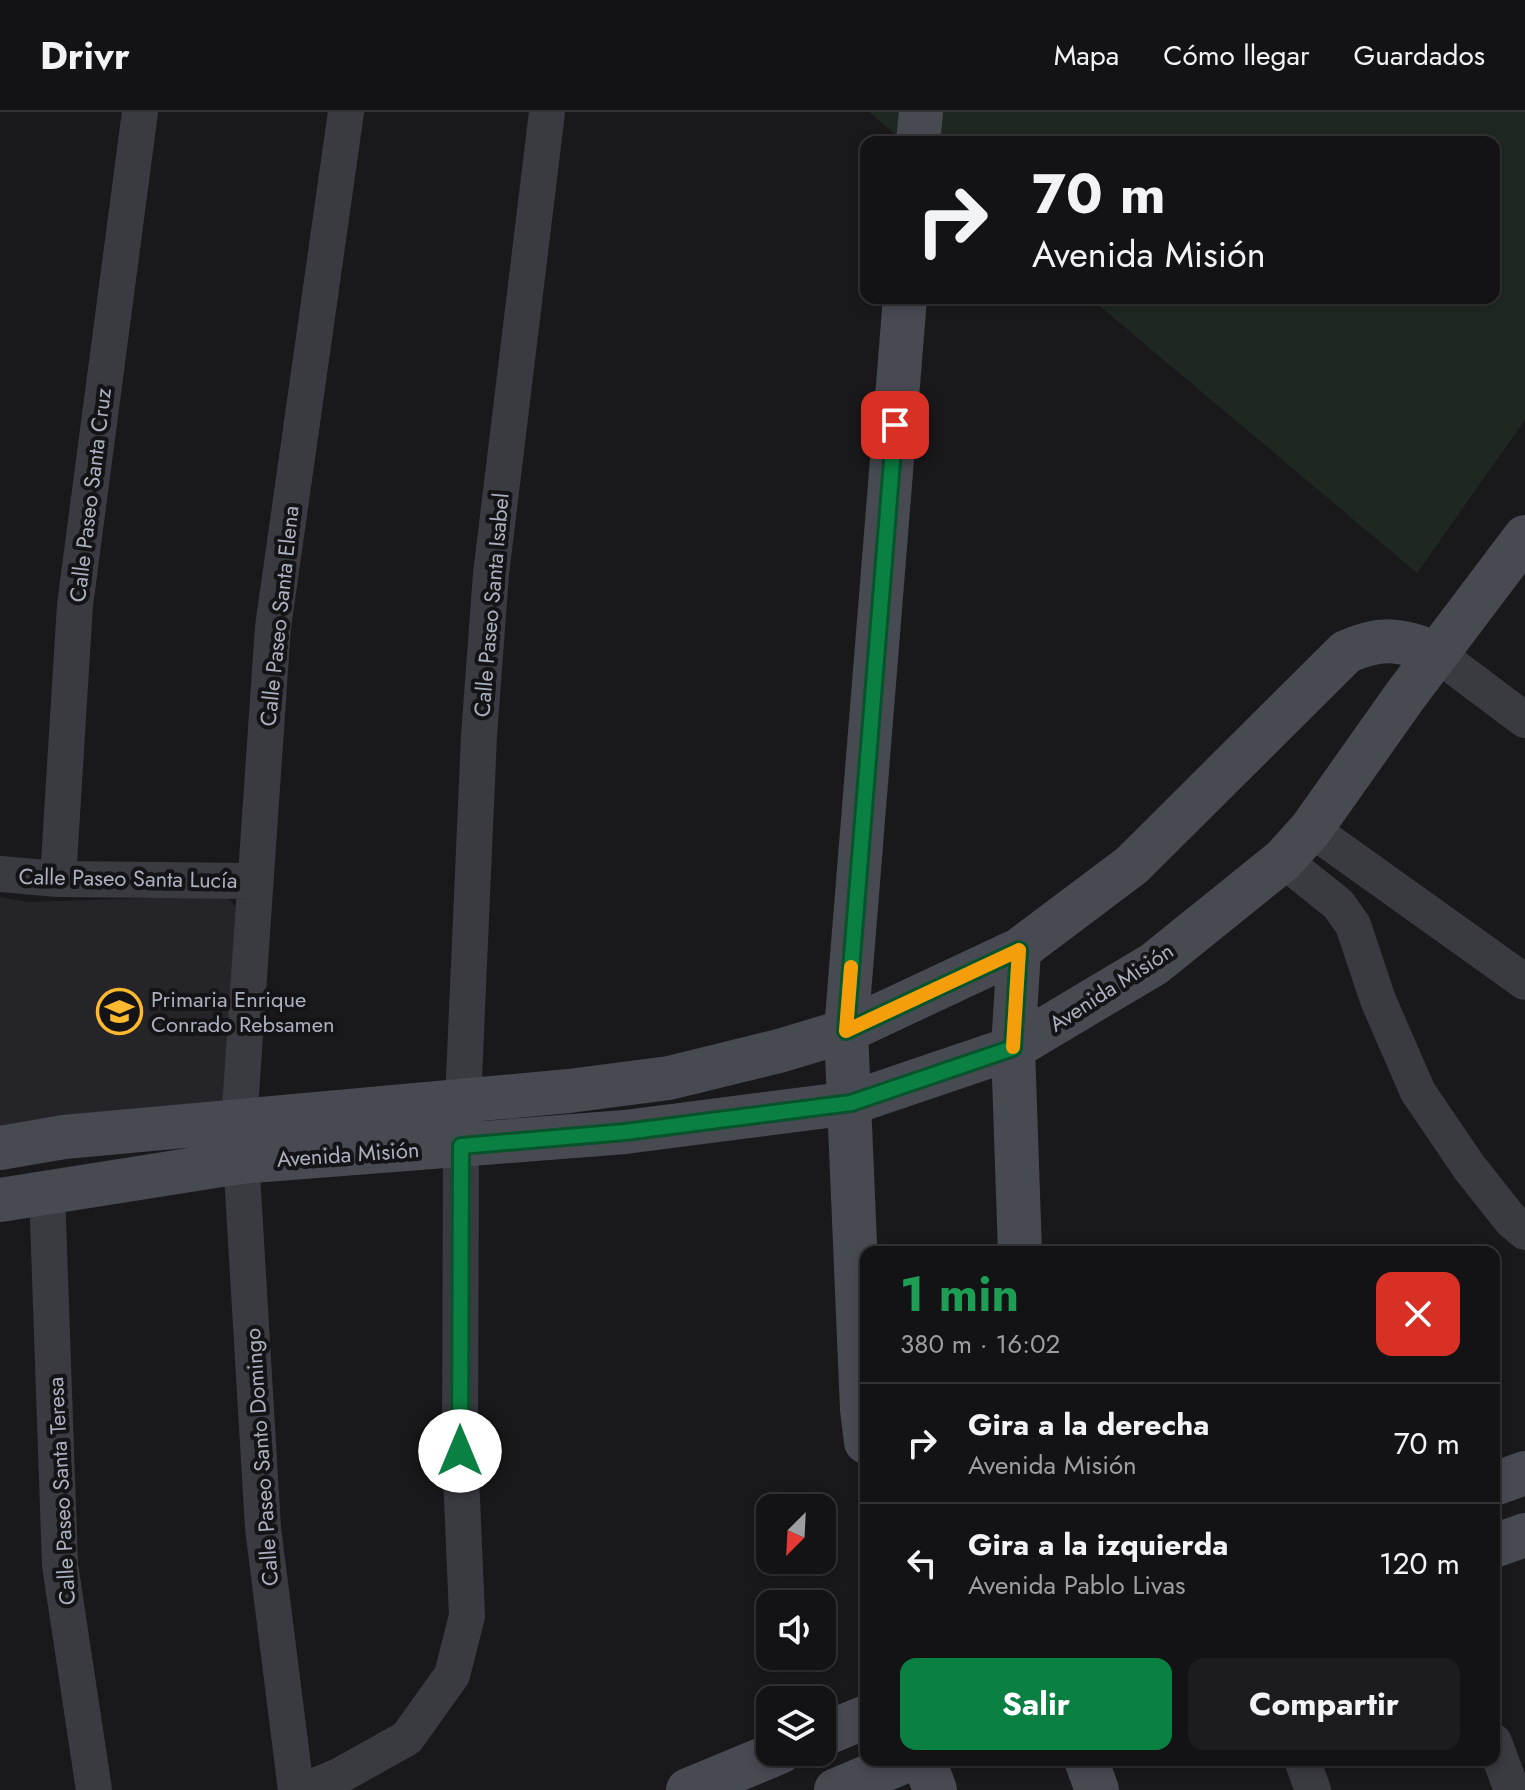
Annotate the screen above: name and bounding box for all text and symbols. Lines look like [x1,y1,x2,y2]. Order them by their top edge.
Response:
text: Drivr [40,28,130,83]
text: Mapa [1054,35,1119,76]
text: Cómo llegar [1163,35,1310,76]
text: Guardados [1354,35,1485,76]
text: 70 m [1032,153,1166,234]
icon: right [900,168,1004,272]
text: Avenida Misión [1032,228,1266,280]
street label: Calle Paseo Santa Cruz [61,386,119,604]
pin [861,391,929,459]
icon: arrive [873,403,917,447]
street label: Calle Paseo Santa Isabel [465,492,517,718]
street label: Calle Paseo Santa Elena [251,504,307,728]
street label: Calle Paseo Santa Lucía [18,860,238,896]
street label: Avenida Misión [1042,935,1180,1039]
place label: Primaria Enrique Conrado Rebsamen [151,983,335,1040]
school or university icon: Primaria Enrique Conrado Rebsamen [96,988,144,1036]
street label: Avenida Misión [276,1133,420,1175]
text: 1 min [900,1260,1019,1329]
button: close [1376,1272,1460,1356]
text: 380 m · 16:02 [900,1325,1060,1363]
street label: Calle Paseo Santo Domingo [236,1327,286,1587]
street label: Calle Paseo Santa Teresa [39,1376,83,1606]
text: Gira a la derecha [968,1403,1209,1446]
position arrow [418,1409,502,1493]
icon: right [900,1421,944,1465]
text: 70 m [1394,1422,1460,1465]
text: Avenida Misión [968,1446,1137,1484]
north arrow [756,1494,836,1574]
map controls [756,1494,836,1766]
text: Gira a la izquierda [968,1523,1228,1566]
icon: left [900,1541,944,1585]
text: 120 m [1379,1542,1460,1585]
text: Avenida Pablo Livas [968,1566,1186,1604]
button: sound [756,1590,836,1670]
button: Salir [900,1658,1172,1750]
button: Compartir [1188,1658,1460,1750]
button: layers [756,1686,836,1766]

